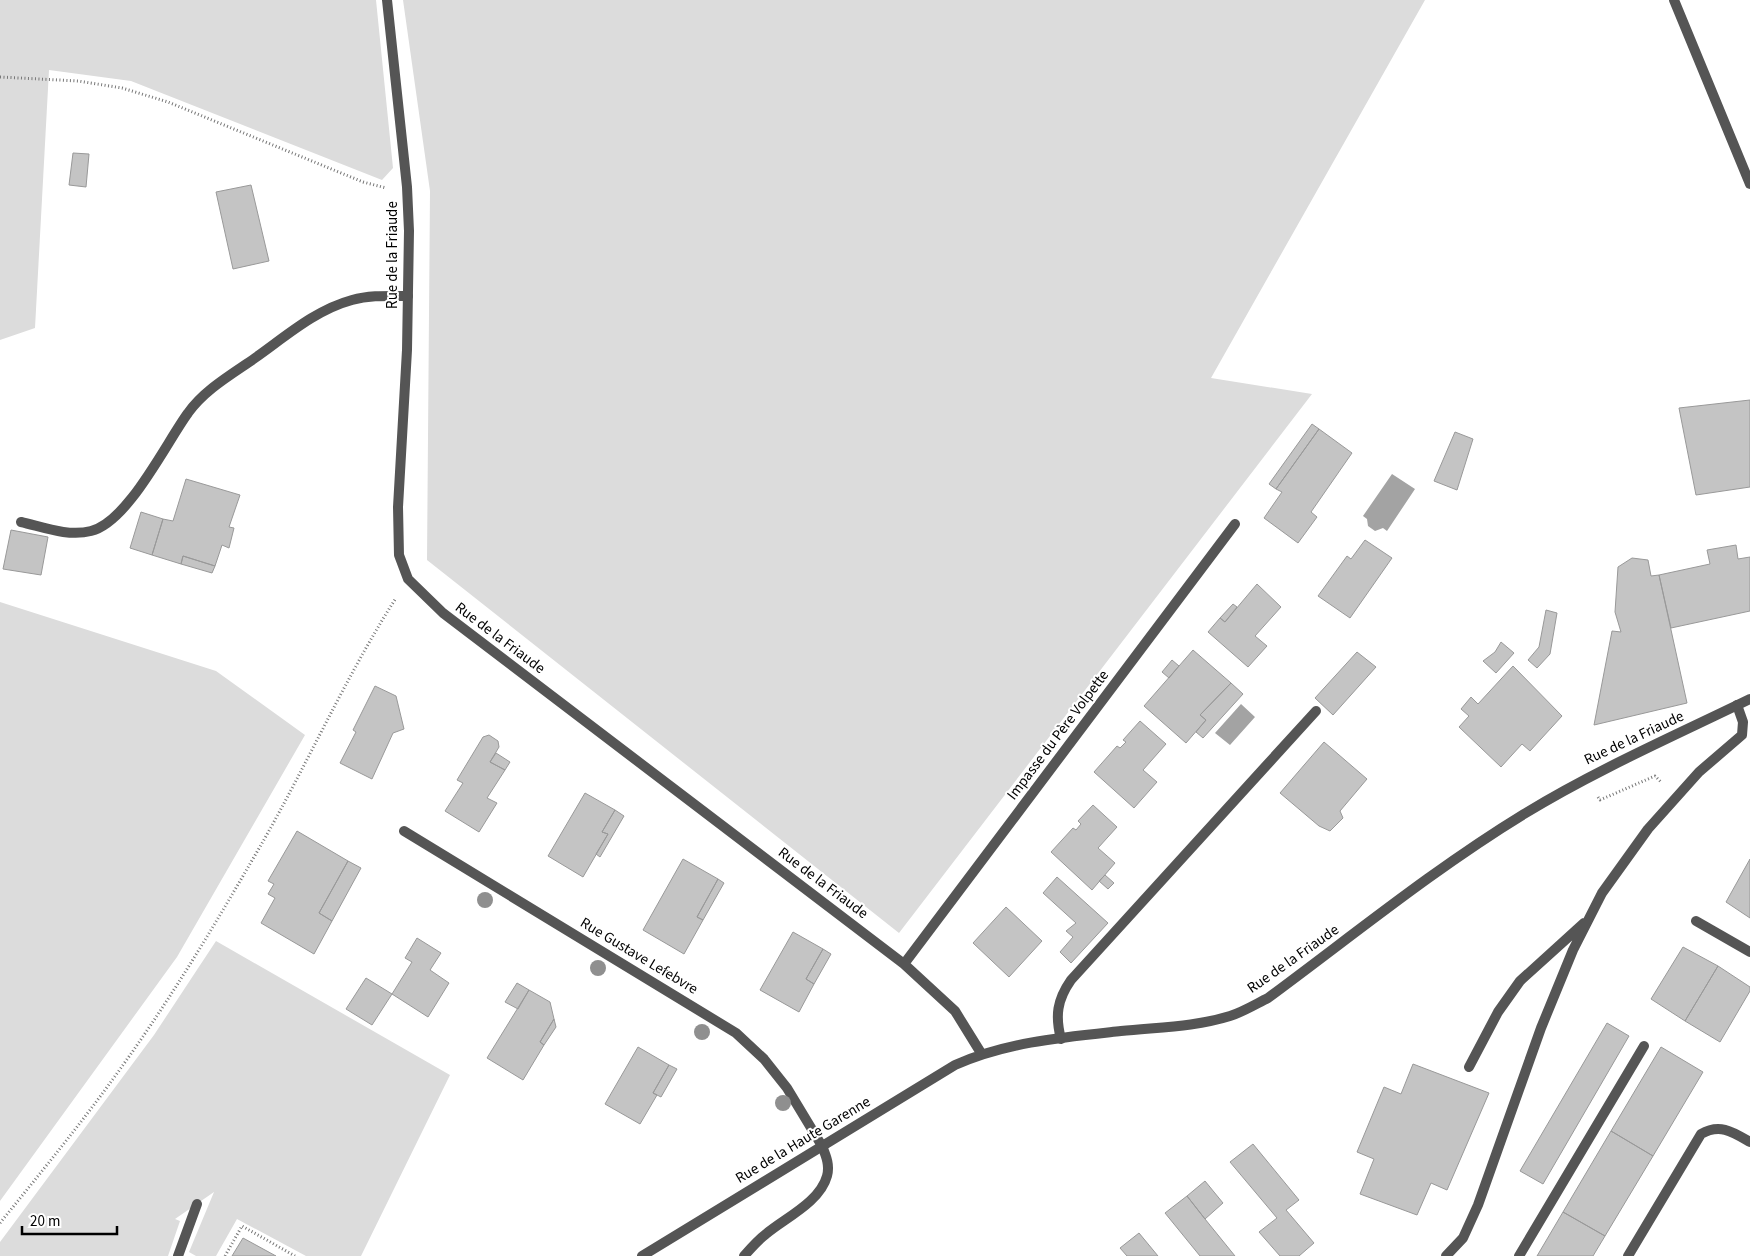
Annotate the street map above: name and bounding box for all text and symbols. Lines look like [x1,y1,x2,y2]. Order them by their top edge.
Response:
street label: Rue de la Friaude [382,201,403,309]
street label: Rue de la Friaude [451,597,549,679]
street label: Impasse du Père Volpette [1002,666,1114,804]
street label: Rue de la Friaude [1581,706,1687,770]
street label: Rue de la Friaude [774,842,872,924]
street label: Rue Gustave Lefebvre [576,912,702,1000]
street label: Rue de la Friaude [1243,919,1343,999]
street label: Rue de la Haute Garenne [731,1091,875,1189]
scale bar [22,1204,118,1236]
text: 20 m [30,1211,60,1232]

